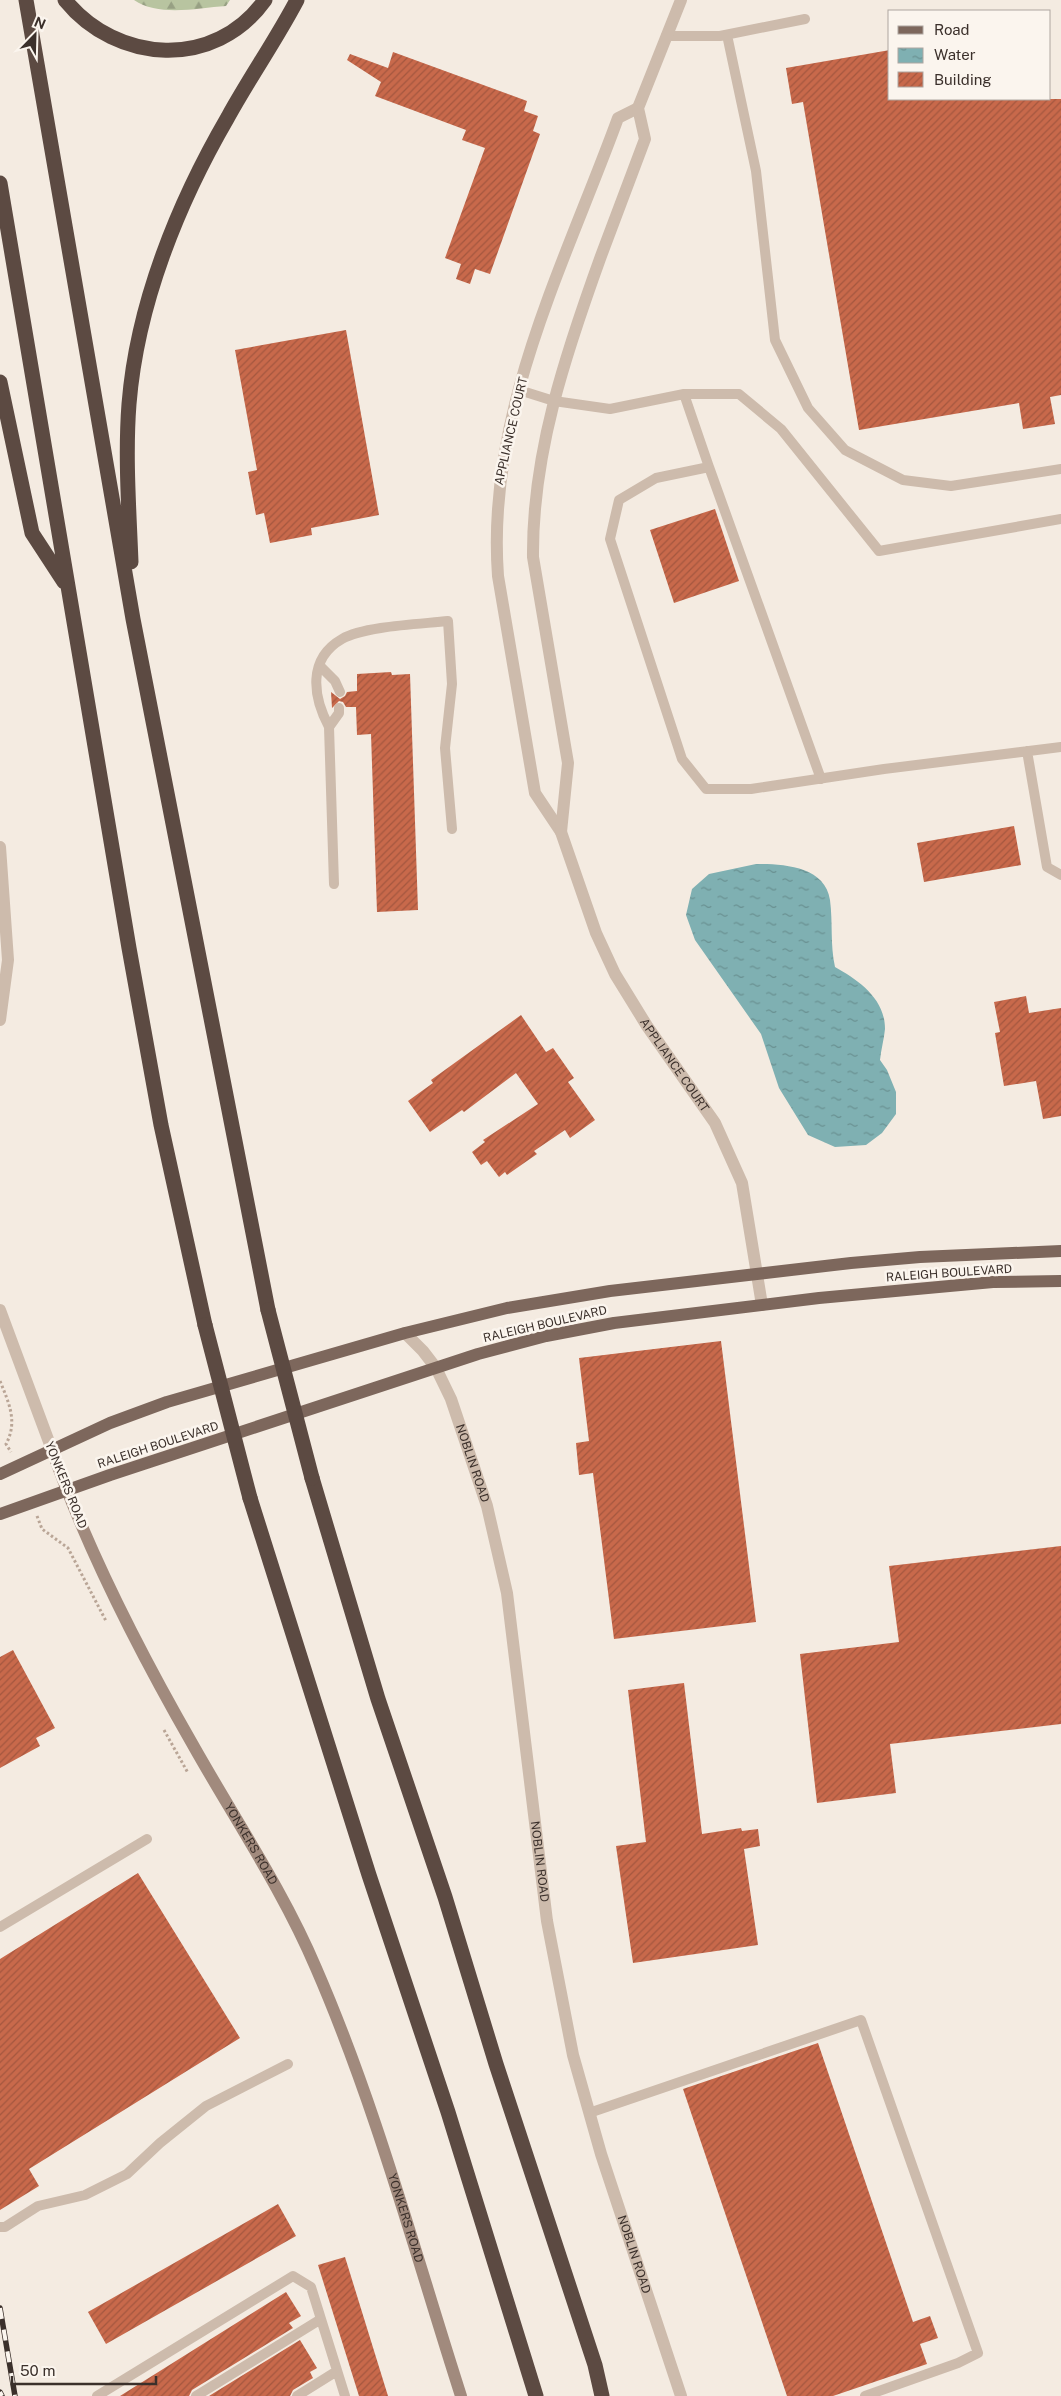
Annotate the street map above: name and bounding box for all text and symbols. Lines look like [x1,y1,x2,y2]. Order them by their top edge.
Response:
north arrow [10,10,60,60]
legend [888,10,1051,100]
text: N [32,14,48,33]
text: Road [934,21,970,38]
text: Water [934,46,976,63]
text: Building [934,71,992,88]
street label: APPLIANCE COURT [492,375,530,487]
street label: APPLIANCE COURT [637,1016,712,1115]
street label: RALEIGH BOULEVARD [885,1262,1013,1284]
street label: RALEIGH BOULEVARD [482,1303,608,1345]
street label: RALEIGH BOULEVARD [96,1419,220,1471]
street label: NOBLIN ROAD [453,1422,492,1504]
street label: YONKERS ROAD [42,1439,90,1531]
street label: YONKERS ROAD [221,1800,280,1887]
street label: NOBLIN ROAD [528,1820,552,1903]
street label: YONKERS ROAD [385,2172,426,2264]
street label: NOBLIN ROAD [615,2213,654,2295]
scale bar [12,2354,156,2386]
text: 50 m [20,2362,55,2379]

